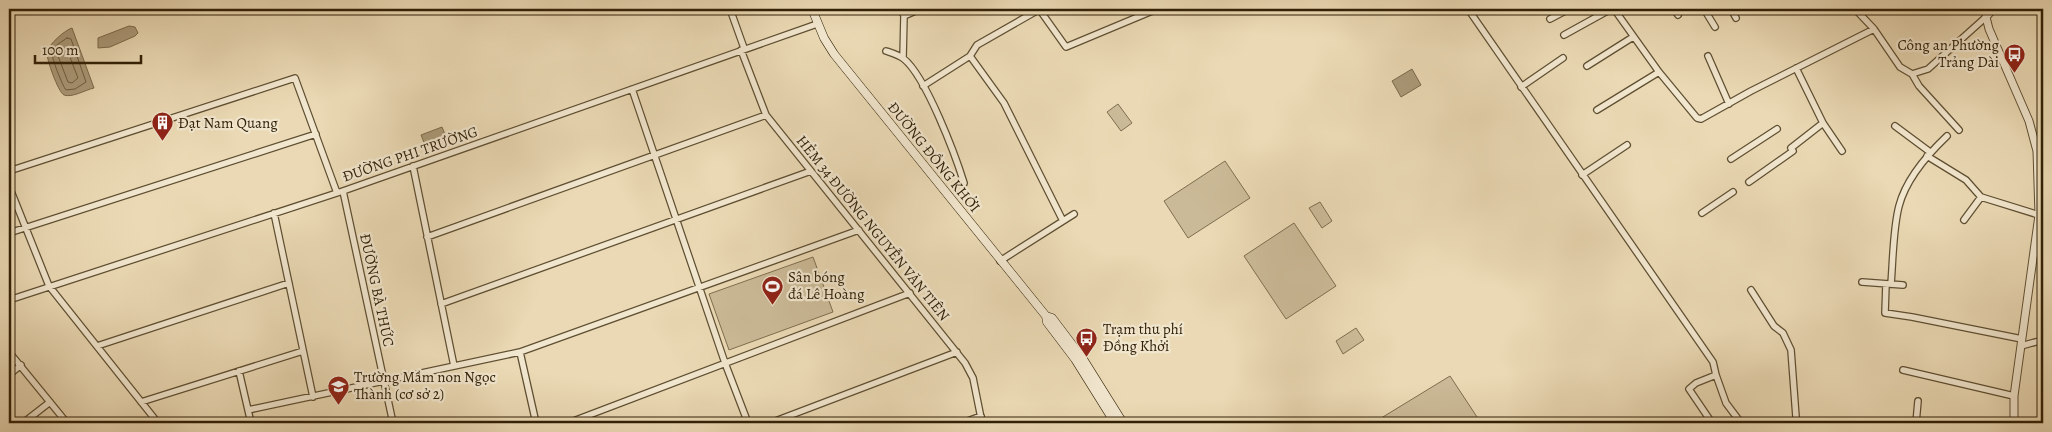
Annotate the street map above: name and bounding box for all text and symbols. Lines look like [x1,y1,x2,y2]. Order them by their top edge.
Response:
scale bar [35,32,141,64]
place label: Công an Phường Trảng Dài [1898,35,1999,72]
text: 100 m [42,40,79,60]
bus stop icon: Công an Phường Trảng Dài [2003,42,2027,73]
street label: ĐƯỜNG ĐỒNG KHỞI [883,98,985,216]
building icon: Đạt Nam Quang [150,111,174,142]
place label: Đạt Nam Quang [178,113,278,133]
street label: ĐƯỜNG PHI TRƯỜNG [340,121,480,187]
street label: HẺM 34 ĐƯỜNG NGUYỄN VĂN TIÊN [792,131,954,325]
street label: ĐƯỜNG BÀ THỨC [355,232,399,348]
place label: Sân bóng đá Lê Hoàng [788,267,865,304]
sports icon: Sân bóng đá Lê Hoàng [760,274,784,305]
place label: Trạm thu phí Đồng Khởi [1103,319,1183,356]
bus stop icon: Trạm thu phí Đồng Khởi [1075,326,1099,357]
place label: Trường Mầm non Ngọc Thành (cơ sở 2) [354,367,496,404]
school or university icon: Trường Mầm non Ngọc Thành (cơ sở 2) [326,374,350,405]

